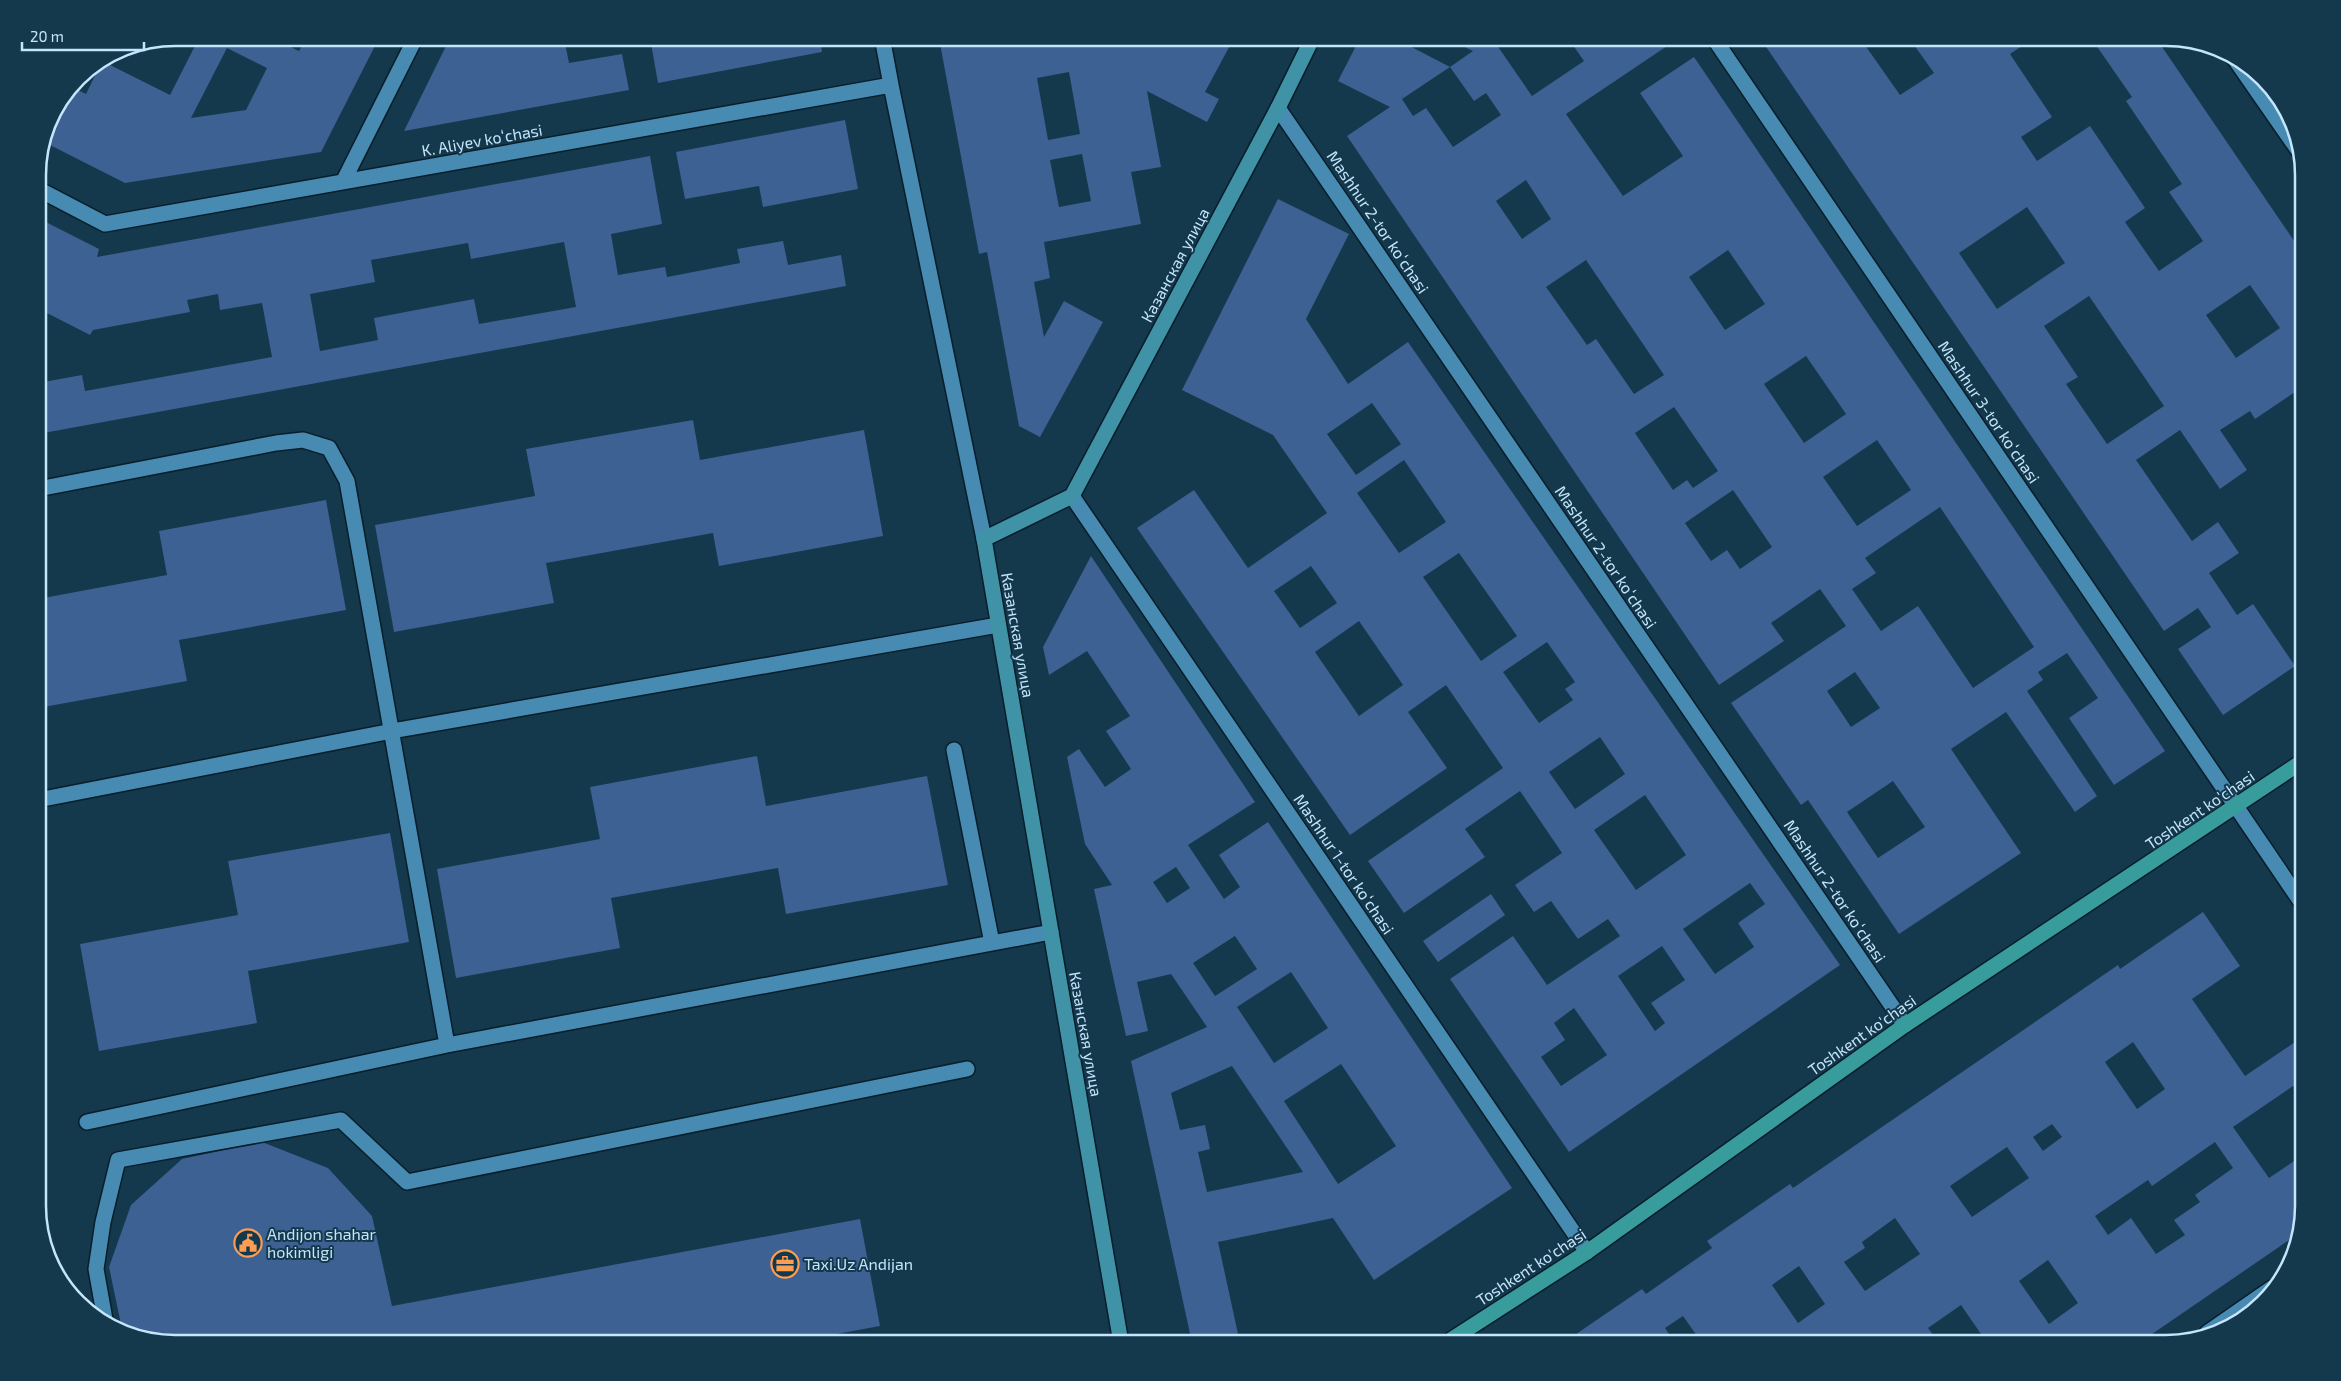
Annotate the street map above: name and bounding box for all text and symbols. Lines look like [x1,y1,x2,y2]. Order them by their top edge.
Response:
scale bar [22,20,145,52]
text: 20 m [30,27,64,45]
street label: K. Aliyev koʻchasi [420,120,544,159]
street label: Mashhur 2-tor koʻchasi [1324,147,1433,297]
street label: Казанская улица [1136,204,1214,326]
street label: Mashhur 3-tor koʻchasi [1935,337,2044,487]
street label: Mashhur 2-tor koʻchasi [1552,482,1661,632]
street label: Казанская улица [997,571,1039,699]
street label: Toshkent ko'chasi [2142,766,2258,853]
street label: Mashhur 1-tor koʻchasi [1290,790,1398,938]
street label: Mashhur 2-tor koʻchasi [1781,816,1890,966]
street label: Казанская улица [1065,970,1107,1098]
street label: Toshkent ko'chasi [1804,990,1919,1079]
place label: Andijon shahar hokimligi [267,1224,377,1261]
street label: Toshkent ko'chasi [1472,1224,1589,1309]
public building icon: Andijon shahar hokimligi [233,1228,263,1258]
office icon: Taxi.Uz Andijan [770,1249,800,1279]
place label: Taxi.Uz Andijan [804,1254,913,1274]

